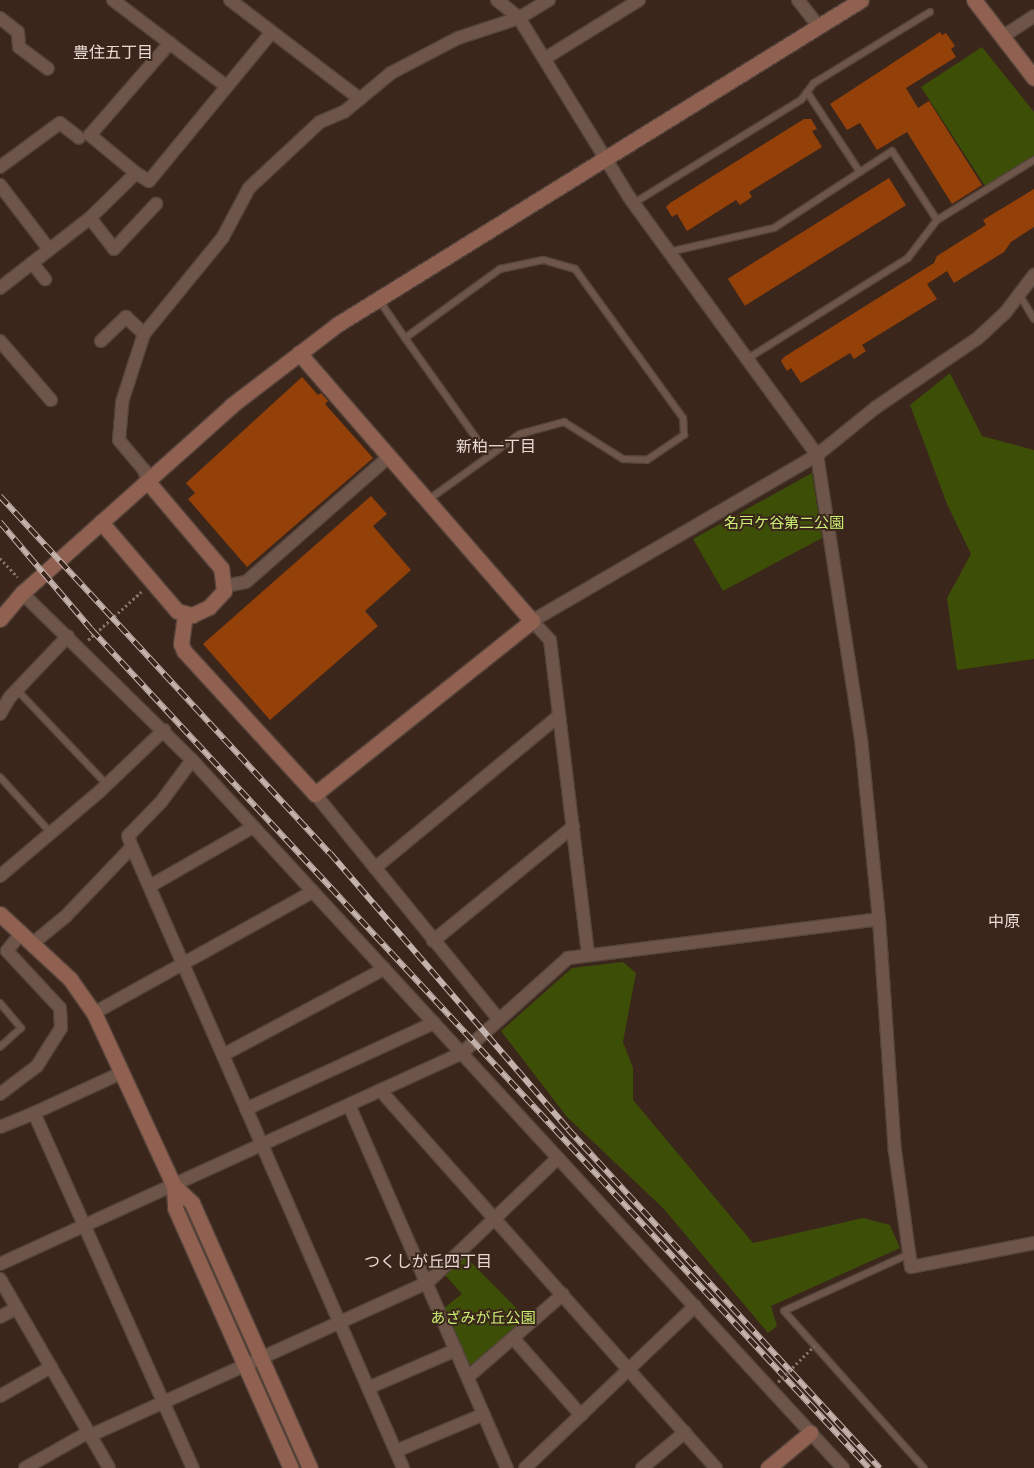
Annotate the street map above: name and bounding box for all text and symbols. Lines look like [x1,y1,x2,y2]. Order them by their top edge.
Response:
district label: 豊住五丁目 [73,42,153,62]
district label: 新柏一丁目 [456,436,536,456]
park label: 名戸ケ谷第二公園 [724,514,844,532]
district label: 中原 [988,911,1020,931]
district label: つくしが丘四丁目 [364,1251,492,1271]
park label: あざみが丘公園 [431,1309,535,1327]

